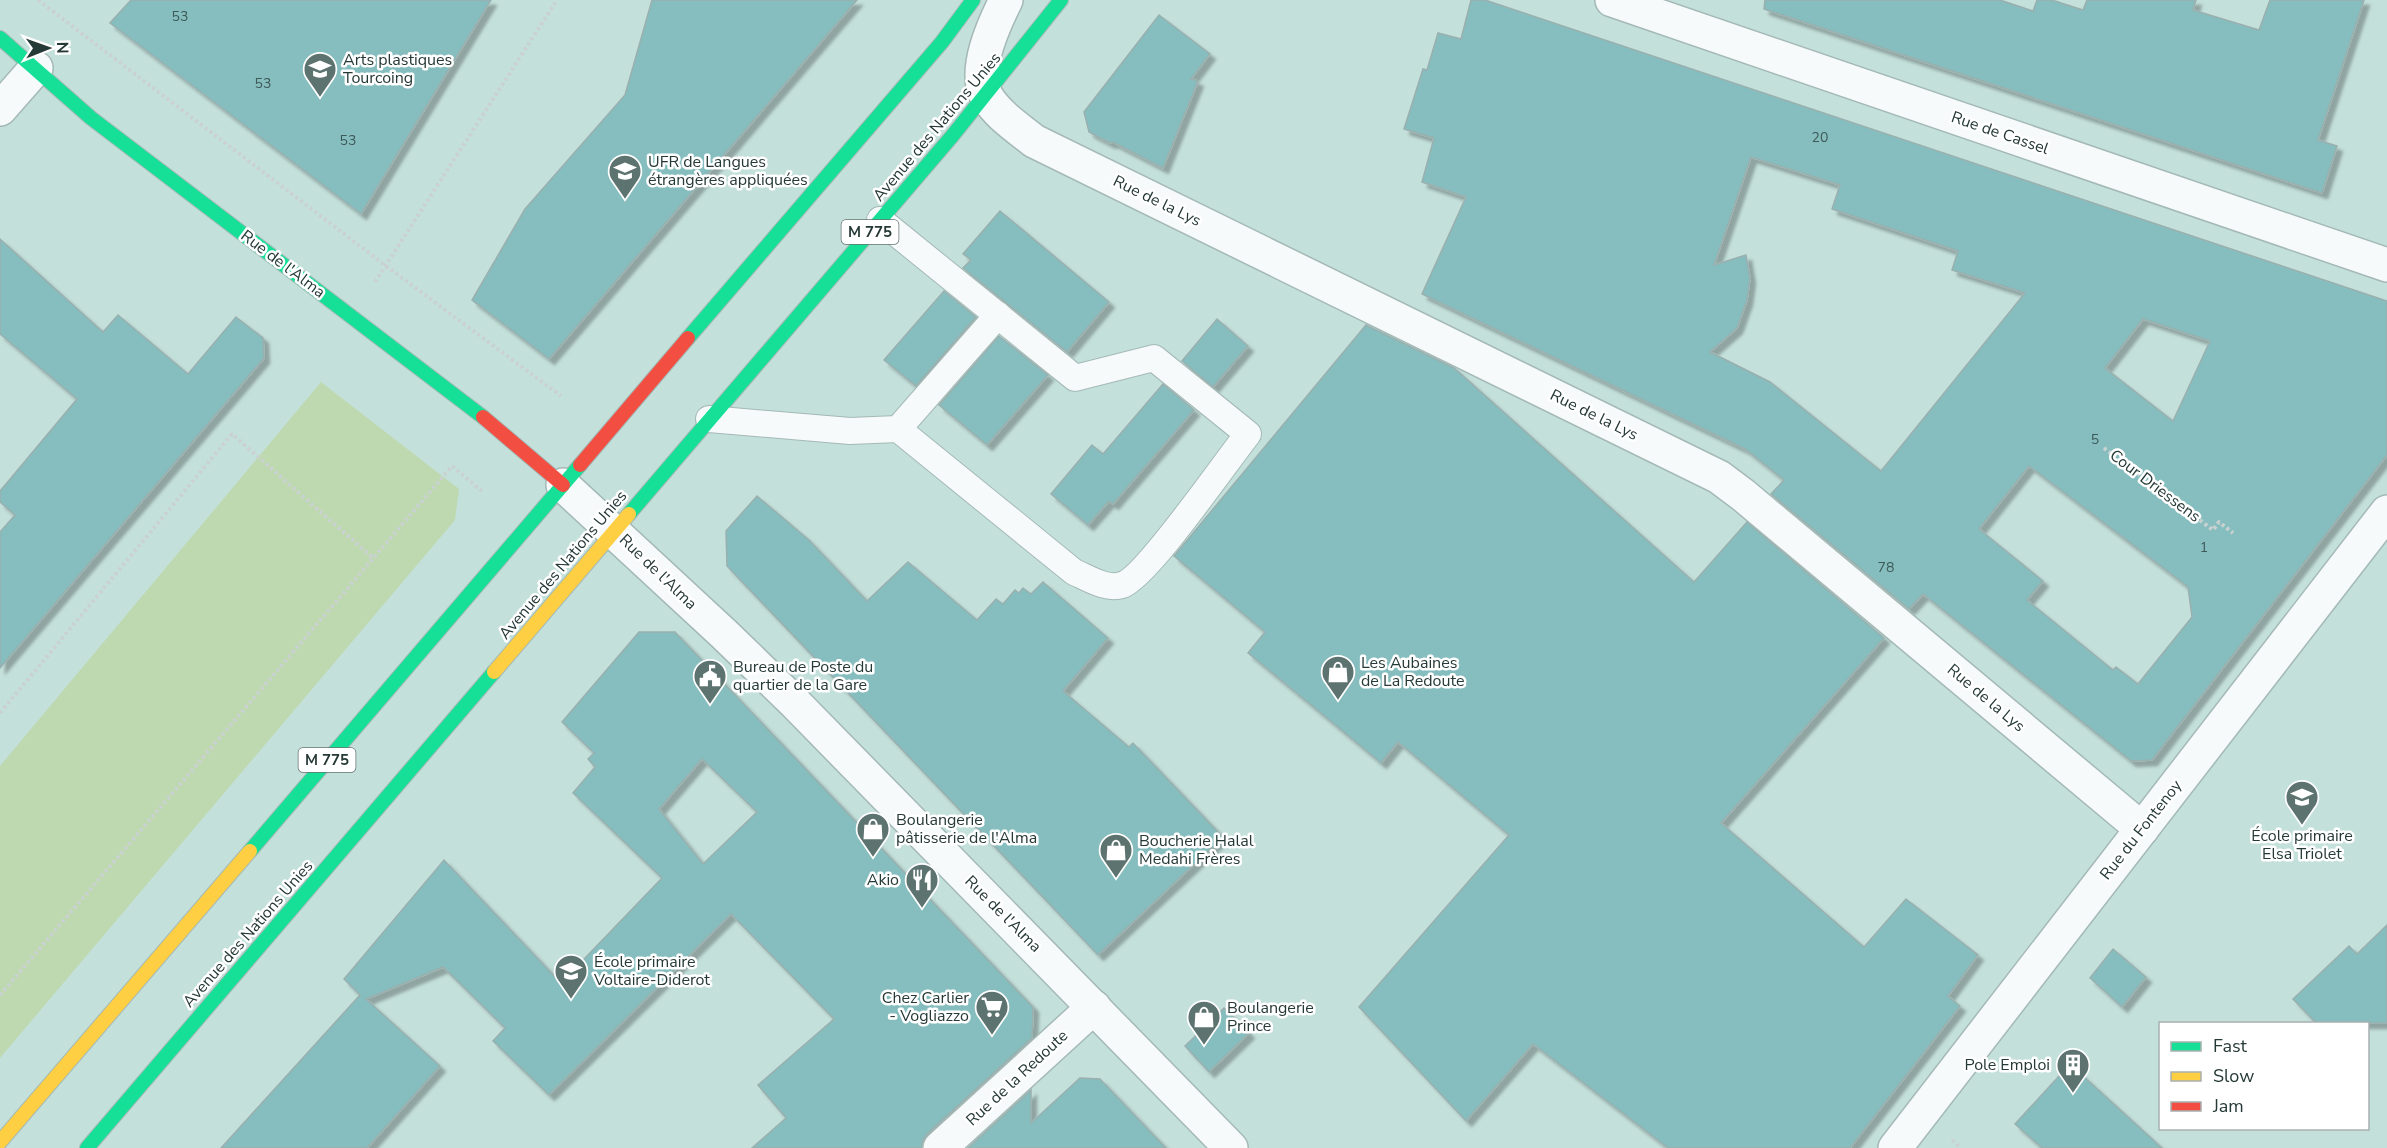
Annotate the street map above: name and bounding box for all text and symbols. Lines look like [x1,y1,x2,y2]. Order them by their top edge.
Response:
house number: 53 [172,7,188,26]
north arrow [18,18,78,78]
text: N [51,42,73,54]
street label: Avenue des Nations Unies [868,48,1006,206]
place label: Arts plastiques Tourcoing [343,49,452,89]
school or university icon: Arts plastiques Tourcoing [302,51,338,98]
house number: 53 [255,74,271,93]
street label: Rue de Cassel [1948,106,2052,160]
house number: 20 [1812,128,1828,147]
house number: 53 [340,131,356,150]
place label: UFR de Langues étrangères appliquées [648,151,808,191]
school or university icon: UFR de Langues étrangères appliquées [607,153,643,200]
street label: Rue de la Lys [1109,170,1205,232]
road number: M 775 [842,220,898,244]
street label: Rue de l'Alma [236,225,330,303]
street label: Rue de la Lys [1546,384,1642,446]
house number: 5 [2091,430,2099,449]
street label: Cour Driessens [2105,445,2205,527]
street label: Avenue des Nations Unies [494,486,632,644]
street label: Rue de l'Alma [614,529,702,615]
house number: 1 [2200,538,2208,557]
house number: 78 [1878,558,1894,577]
place label: Les Aubaines de La Redoute [1361,652,1465,692]
shop icon: Les Aubaines de La Redoute [1320,654,1356,701]
place label: Bureau de Poste du quartier de la Gare [733,656,873,696]
public building icon: Bureau de Poste du quartier de la Gare [692,658,728,705]
street label: Rue de la Lys [1942,659,2030,737]
road number: M 775 [298,748,356,772]
street label: Rue du Fontenoy [2095,775,2187,885]
school or university icon: École primaire Elsa Triolet [2284,779,2320,826]
place label: Boulangerie pâtisserie de l'Alma [896,809,1037,849]
shop icon: Boulangerie pâtisserie de l'Alma [855,811,891,858]
place label: École primaire Elsa Triolet [2251,825,2353,865]
place label: Boucherie Halal Medahi Frères [1139,830,1254,870]
shop icon: Boucherie Halal Medahi Frères [1098,832,1134,879]
street label: Avenue des Nations Unies [178,856,318,1012]
restaurant icon: Akio [904,862,940,909]
place label: Akio [867,869,899,891]
street label: Rue de l'Alma [960,871,1046,957]
place label: École primaire Voltaire-Diderot [593,951,710,991]
school or university icon: École primaire Voltaire-Diderot [553,953,589,1000]
place label: Chez Carlier - Vogliazzo [882,987,969,1027]
supermarket icon: Chez Carlier - Vogliazzo [974,989,1010,1036]
place label: Boulangerie Prince [1227,997,1314,1037]
shop icon: Boulangerie Prince [1186,999,1222,1046]
legend [2159,1022,2369,1130]
street label: Rue de la Redoute [961,1025,1073,1131]
text: Fast [2213,1034,2248,1058]
building icon: Pole Emploi [2055,1047,2091,1094]
place label: Pole Emploi [1964,1054,2050,1076]
text: Slow [2213,1064,2254,1088]
text: Jam [2212,1094,2244,1118]

